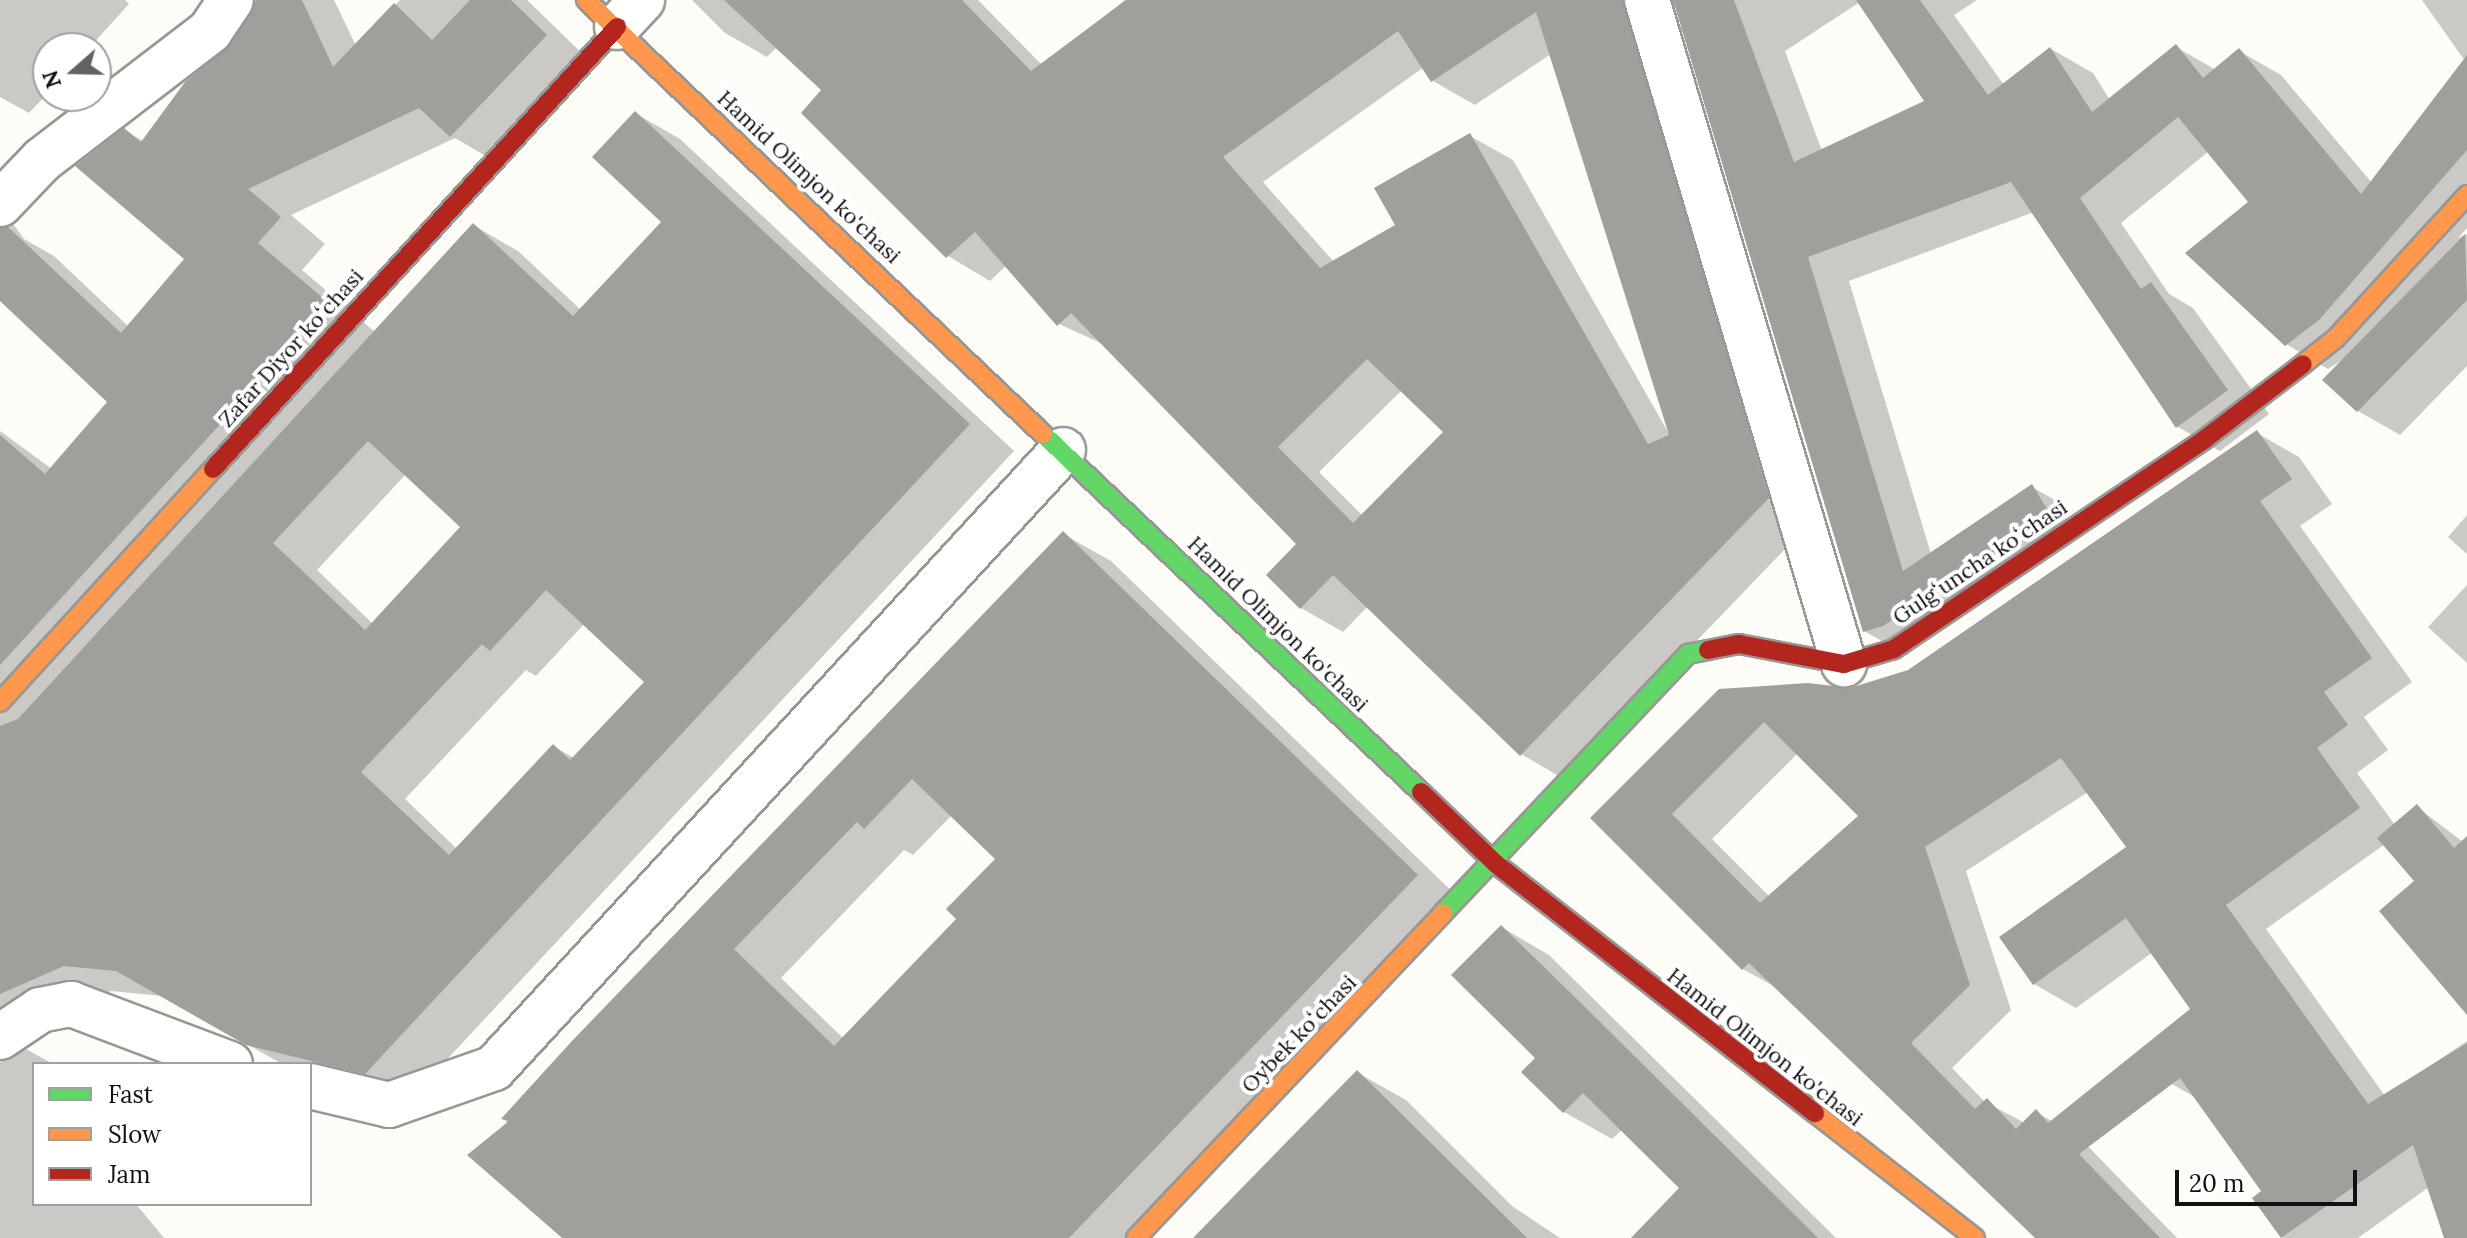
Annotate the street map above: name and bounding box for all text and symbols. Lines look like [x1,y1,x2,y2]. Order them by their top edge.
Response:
north arrow [32,32,112,112]
text: N [35,67,67,92]
street label: Hamid Olimjon ko'chasi [712,85,906,269]
street label: Zafar Diyor koʻchasi [213,264,369,432]
street label: Gulgʻuncha koʻchasi [1888,494,2072,630]
street label: Hamid Olimjon ko'chasi [1182,531,1374,717]
street label: Hamid Olimjon ko'chasi [1662,962,1868,1132]
street label: Oybek koʻchasi [1236,969,1362,1099]
legend [32,1062,312,1206]
text: Fast [108,1079,153,1110]
text: Slow [108,1119,161,1150]
scale bar [2179,1154,2361,1204]
text: Jam [108,1159,150,1190]
text: 20 m [2189,1168,2245,1199]

